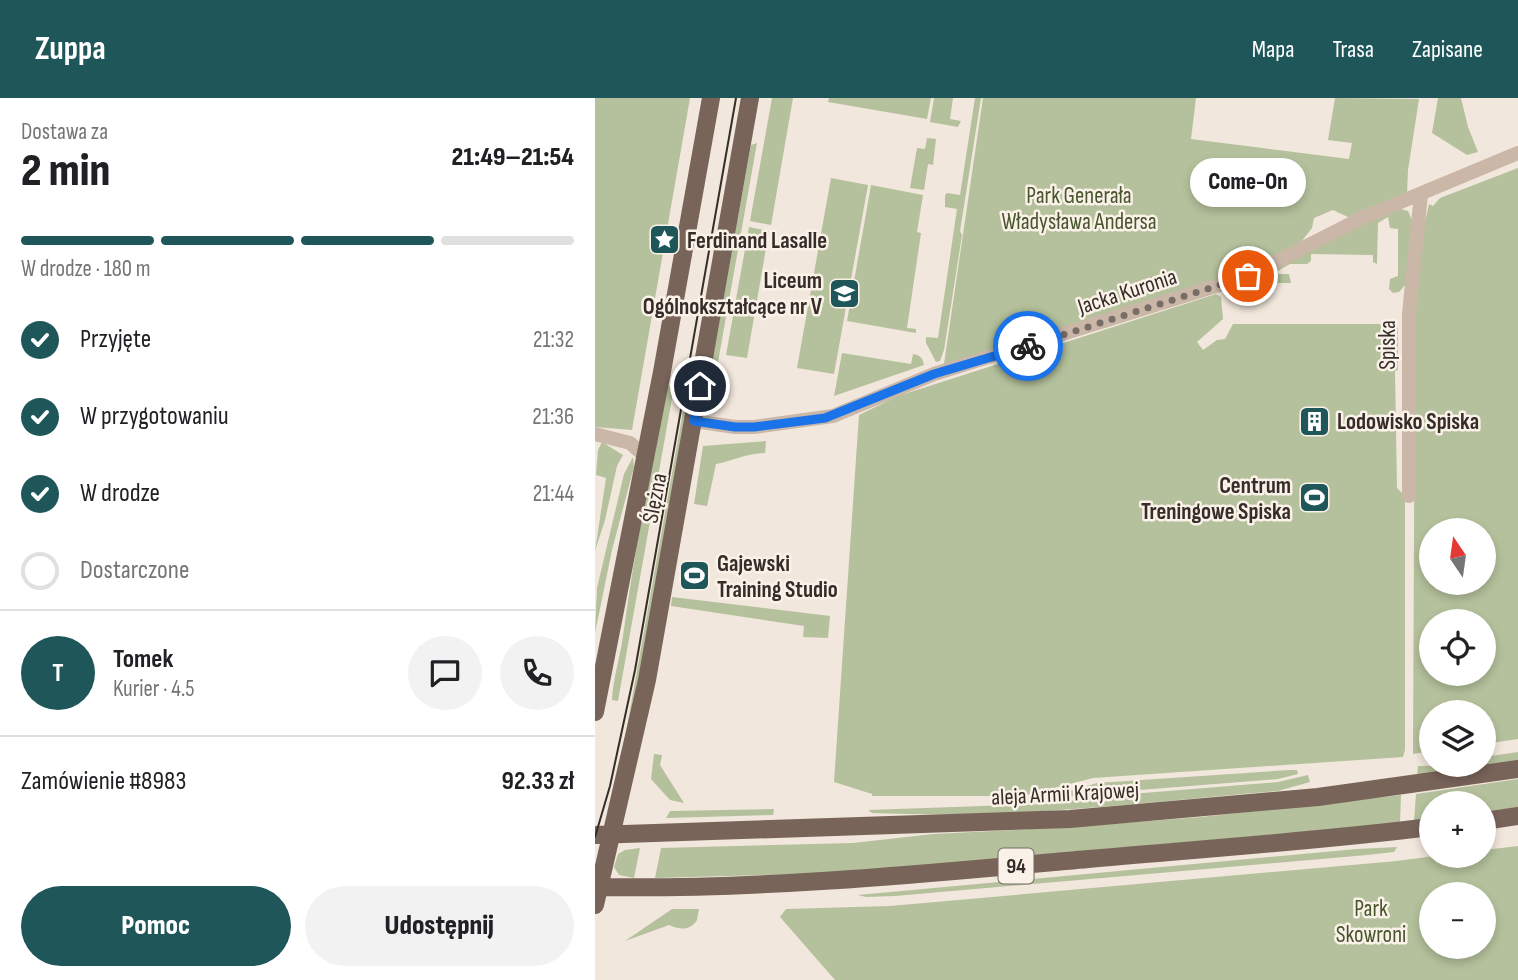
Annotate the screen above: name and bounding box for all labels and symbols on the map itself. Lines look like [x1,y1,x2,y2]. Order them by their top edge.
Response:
callout: Come-On [1190,157,1306,206]
park label: Park Generała Władysława Andersa [1001,182,1157,236]
place icon: Ferdinand Lasalle [647,223,681,257]
place label: Ferdinand Lasalle [687,227,827,255]
pin [1218,246,1278,306]
street label: Jacka Kuronia [1073,263,1180,321]
place label: Liceum Ogólnokształcące nr V [643,267,823,321]
school or university icon: Liceum Ogólnokształcące nr V [828,276,862,310]
courier [993,311,1063,381]
street label: Spiska [1374,320,1402,370]
pin [670,356,730,416]
building icon: Lodowisko Spiska [1297,404,1331,438]
place label: Lodowisko Spiska [1337,408,1479,436]
street label: Ślężna [636,471,674,526]
place label: Centrum Treningowe Spiska [1141,472,1291,526]
sports icon: Centrum Treningowe Spiska [1297,481,1331,515]
north arrow [1419,518,1496,595]
place label: Gajewski Training Studio [717,550,838,604]
sports icon: Gajewski Training Studio [677,559,711,593]
street label: aleja Armii Krajowej [990,776,1140,812]
road number: 94 [999,848,1033,884]
park label: Park Skowroni [1336,895,1406,949]

